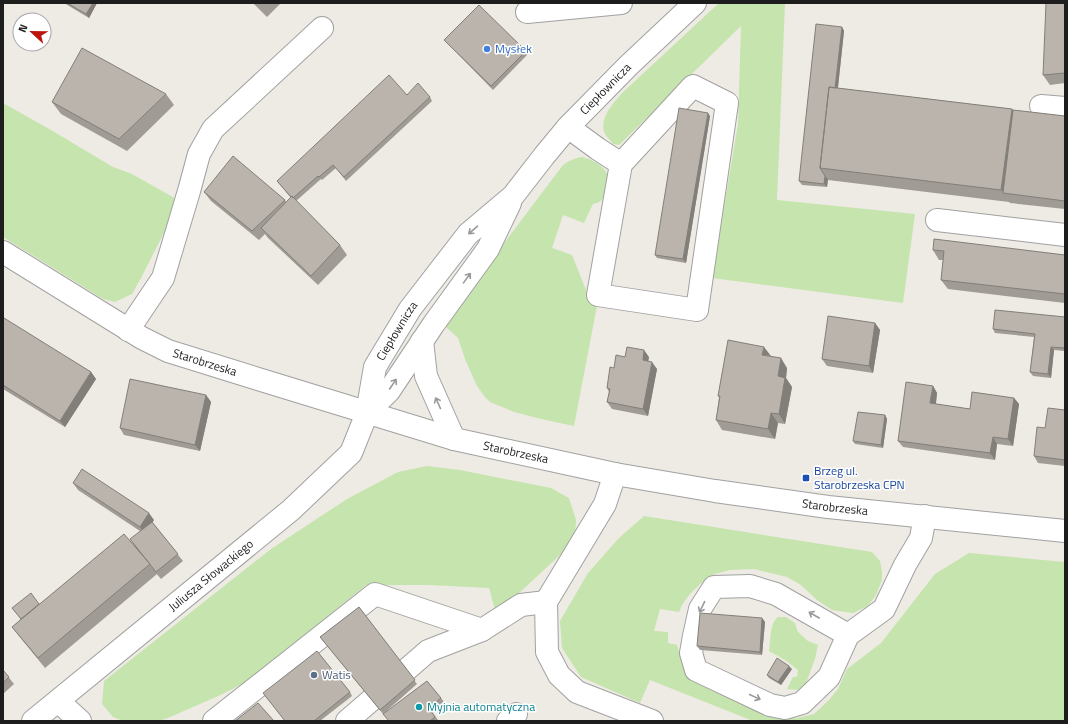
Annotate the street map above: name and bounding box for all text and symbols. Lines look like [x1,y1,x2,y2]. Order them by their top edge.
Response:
north arrow [12,12,52,52]
text: N [14,22,32,35]
place label: Mysłek [495,39,532,58]
marker: Mysłek [482,44,492,54]
street label: Ciepłownicza [575,58,635,119]
one-way arrow [467,226,478,235]
one-way arrow [463,272,472,283]
street label: Ciepłownicza [371,297,422,364]
street label: Starobrzeska [170,343,239,381]
one-way arrow [389,379,397,390]
one-way arrow [434,397,441,409]
street label: Starobrzeska [481,436,550,468]
place label: Brzeg ul. Starobrzeska CPN [814,461,905,494]
marker: Brzeg ul. Starobrzeska CPN [801,473,811,483]
street label: Starobrzeska [801,493,869,520]
street label: Juliusza Słowackiego [164,534,257,616]
one-way arrow [698,601,705,613]
one-way arrow [808,611,820,619]
place label: Watis [322,665,351,684]
marker: Watis [309,670,319,680]
one-way arrow [748,694,760,701]
place label: Myjnia automatyczna [427,697,535,716]
marker: Myjnia automatyczna [414,702,424,712]

